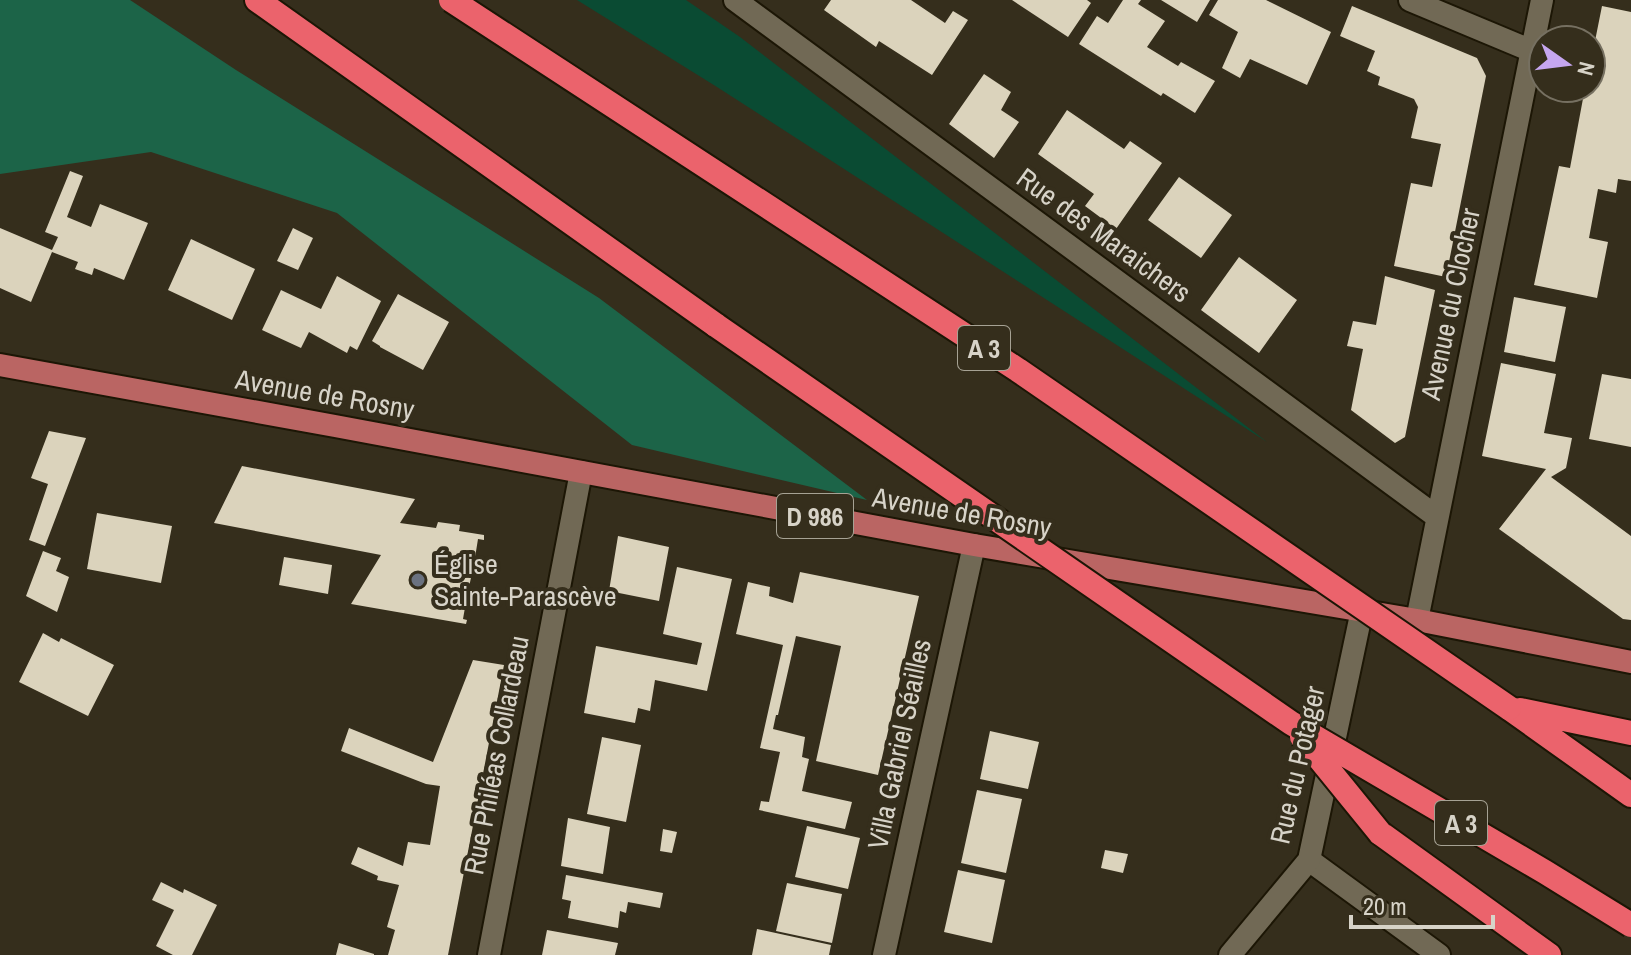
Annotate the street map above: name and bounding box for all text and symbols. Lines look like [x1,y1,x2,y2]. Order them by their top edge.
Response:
north arrow [1527,24,1607,104]
text: N [1570,59,1603,79]
street label: Rue des Maraichers [1009,159,1199,311]
street label: Avenue du Clocher [1411,204,1489,404]
road number: A 3 [958,326,1010,370]
street label: Avenue de Rosny [232,359,418,429]
street label: Avenue de Rosny [869,477,1055,547]
road number: D 986 [777,494,853,538]
place label: Église Sainte-Parascève [434,545,617,615]
marker: Église Sainte-Parascève [409,571,427,589]
street label: Rue Philéas Collardeau [454,632,538,878]
street label: Villa Gabriel Séailles [858,635,940,853]
street label: Rue du Potager [1260,682,1334,848]
road number: A 3 [1435,801,1487,845]
scale bar [1351,879,1493,929]
text: 20 m [1363,890,1407,922]

